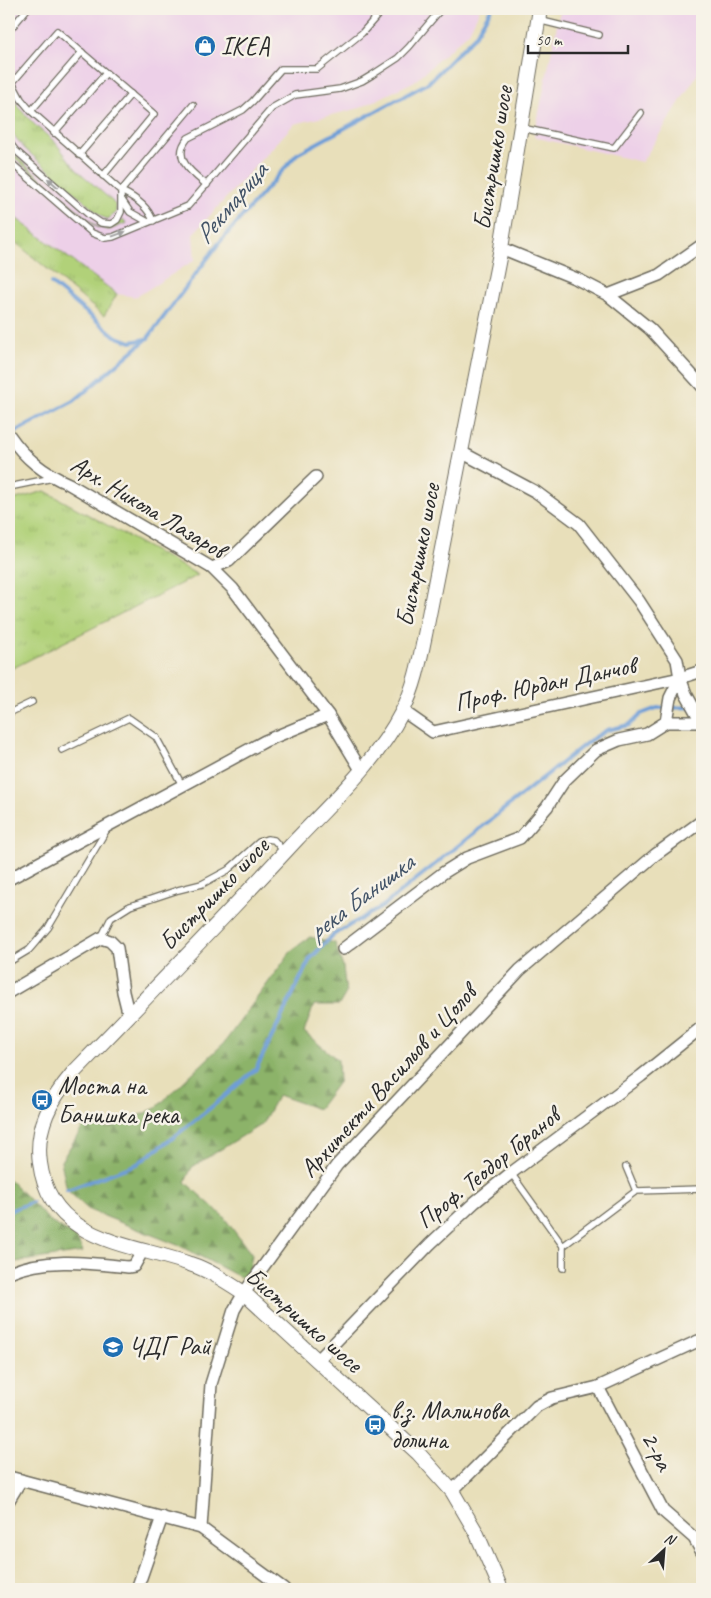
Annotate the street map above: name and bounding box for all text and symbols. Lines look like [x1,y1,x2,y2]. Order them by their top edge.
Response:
scale bar [528,22,628,54]
place label: IKEA [221,30,270,62]
text: 50 m [536,31,563,50]
shop icon: IKEA [193,34,217,58]
street label: Бистришко шосе [466,82,520,232]
water label: Рекмарица [187,153,276,250]
one-way arrow [47,177,59,189]
one-way arrow [112,230,127,238]
street label: Арх. Никола Лазаров [65,448,235,568]
street label: Бистришко шосе [388,479,448,629]
street label: Проф. Юрдан Данчов [452,648,644,719]
street label: Бистришко шосе [152,829,277,957]
water label: река Банишка [301,845,422,948]
street label: Архитекти Васильов и Цолов [293,974,486,1184]
place label: Моста на Банишка река [58,1070,181,1131]
bus stop icon: Моста на Банишка река [30,1088,54,1112]
street label: Проф. Теодор Горанов [410,1097,570,1236]
street label: Бистришко шосе [239,1260,371,1381]
place label: ЧДГ Рай [129,1331,212,1363]
school or university icon: ЧДГ Рай [101,1335,125,1359]
place label: в.з. Малинова долина [391,1395,510,1456]
bus stop icon: в.з. Малинова долина [363,1413,387,1437]
street label: 2-ра [634,1426,681,1478]
north arrow [638,1526,688,1576]
text: N [662,1529,679,1549]

